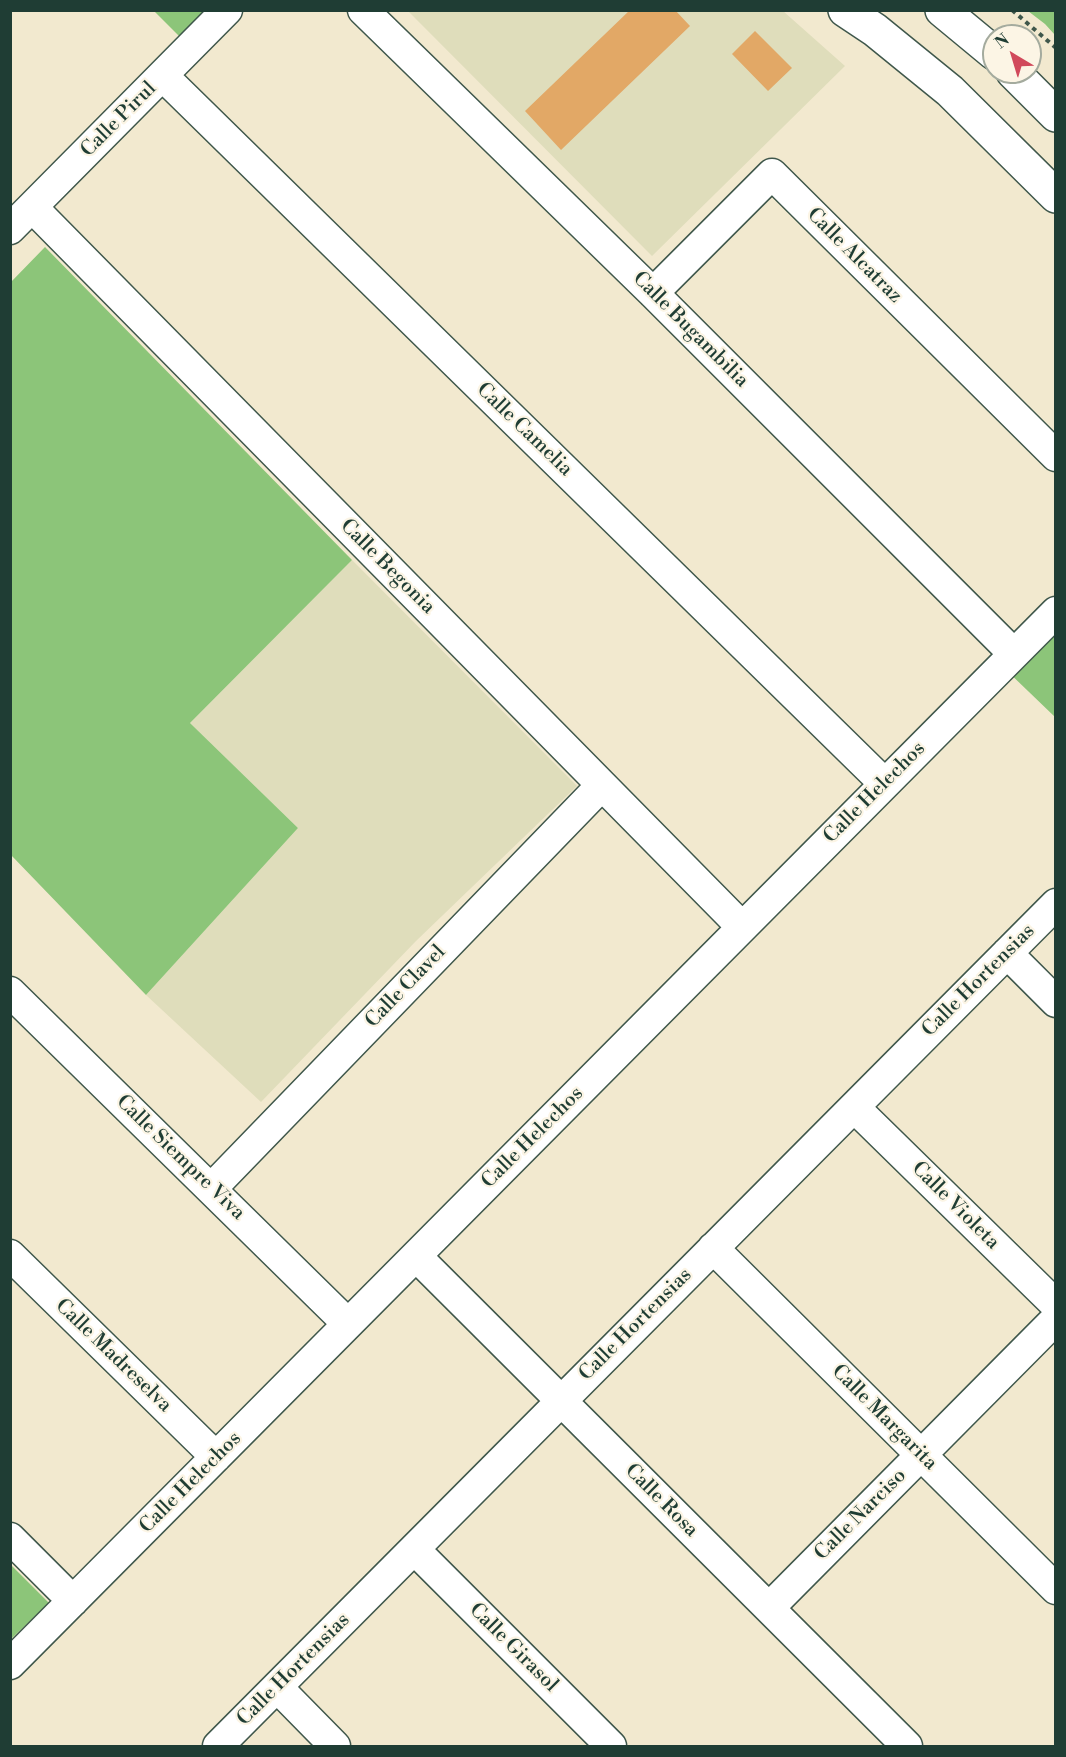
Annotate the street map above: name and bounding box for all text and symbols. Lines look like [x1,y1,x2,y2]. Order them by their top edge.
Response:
north arrow [982,24,1042,84]
text: N [991,30,1013,53]
street label: Calle Pirul [76,77,162,163]
street label: Calle Alcatraz [801,203,907,309]
street label: Calle Bugambilia [627,267,753,393]
street label: Calle Camelia [471,378,577,482]
street label: Calle Begonia [335,515,439,619]
street label: Calle Helechos [819,737,931,849]
street label: Calle Hortensias [918,920,1040,1042]
street label: Calle Clavel [361,941,451,1033]
street label: Calle Helechos [477,1082,589,1194]
street label: Calle Siempre Viva [111,1090,249,1226]
street label: Calle Violeta [906,1157,1004,1255]
street label: Calle Hortensias [575,1264,697,1386]
street label: Calle Madreselva [50,1294,176,1418]
street label: Calle Margarita [826,1360,942,1476]
street label: Calle Helechos [135,1427,247,1539]
street label: Calle Rosa [619,1459,703,1543]
street label: Calle Narciso [810,1464,912,1566]
street label: Calle Girasol [464,1599,562,1697]
street label: Calle Hortensias [233,1609,355,1731]

